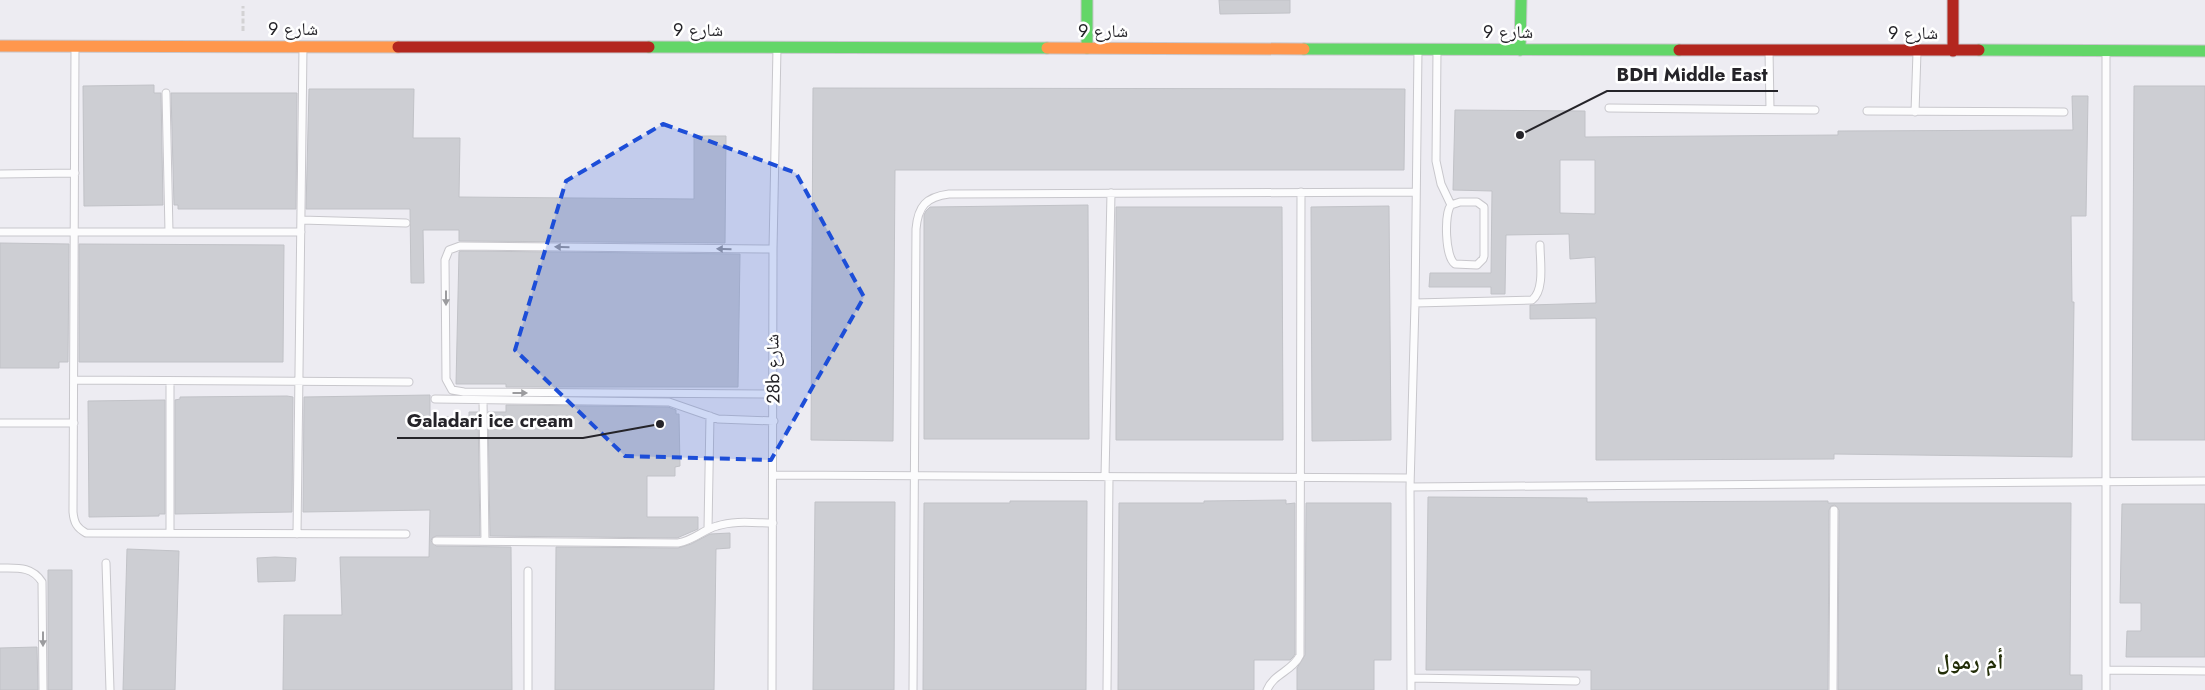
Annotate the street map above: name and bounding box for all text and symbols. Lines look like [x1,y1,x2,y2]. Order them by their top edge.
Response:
street label: شارع 9 [268,16,318,42]
street label: شارع 9 [673,17,723,43]
street label: شارع 9 [1078,18,1128,44]
street label: شارع 9 [1483,19,1533,45]
street label: شارع 9 [1888,20,1938,46]
callout: BDH Middle East [1607,57,1778,91]
text: BDH Middle East [1617,61,1767,88]
one-way arrow [554,243,570,251]
one-way arrow [716,245,732,253]
one-way arrow [442,290,450,306]
street label: 28b شارع [759,334,787,404]
one-way arrow [512,389,528,397]
callout: Galadari ice cream [397,404,583,438]
text: Galadari ice cream [407,407,573,434]
one-way arrow [39,631,47,647]
district label: أم رمول [1937,645,2003,677]

